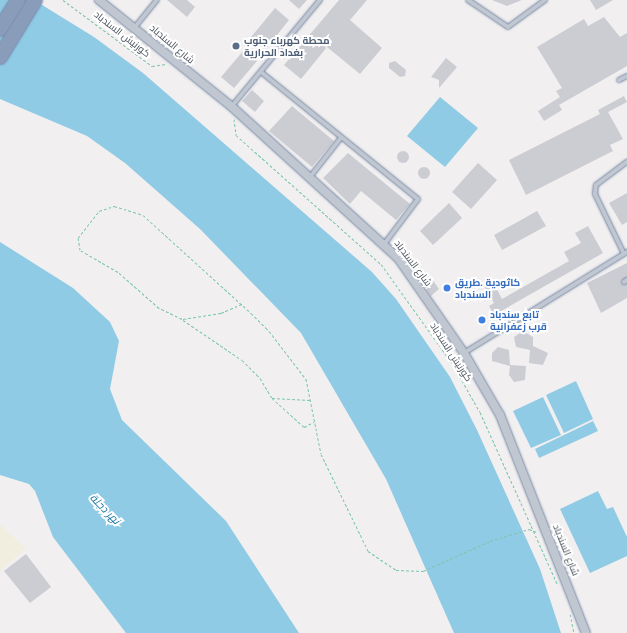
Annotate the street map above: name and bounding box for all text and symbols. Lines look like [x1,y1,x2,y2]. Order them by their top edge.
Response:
street label: كورنيش السندباد [91,8,153,60]
street label: شارع السندباد [147,22,197,66]
place label: محطة كهرباء جنوب بغداد الحرارية [244,34,330,58]
marker: محطة كهرباء جنوب بغداد الحرارية [231,41,241,51]
street label: شارع السندباد [392,238,434,288]
place label: كاثودية .طريق السندباد [455,276,520,300]
marker: كاثودية .طريق السندباد [442,283,452,293]
place label: تابع سندباد قرب زعفرانية [490,308,547,332]
marker: تابع سندباد قرب زعفرانية [477,315,487,325]
street label: كورنيش السندباد [427,320,475,384]
water label: نهر دجلة [87,491,123,527]
street label: شارع السندباد [550,522,582,578]

